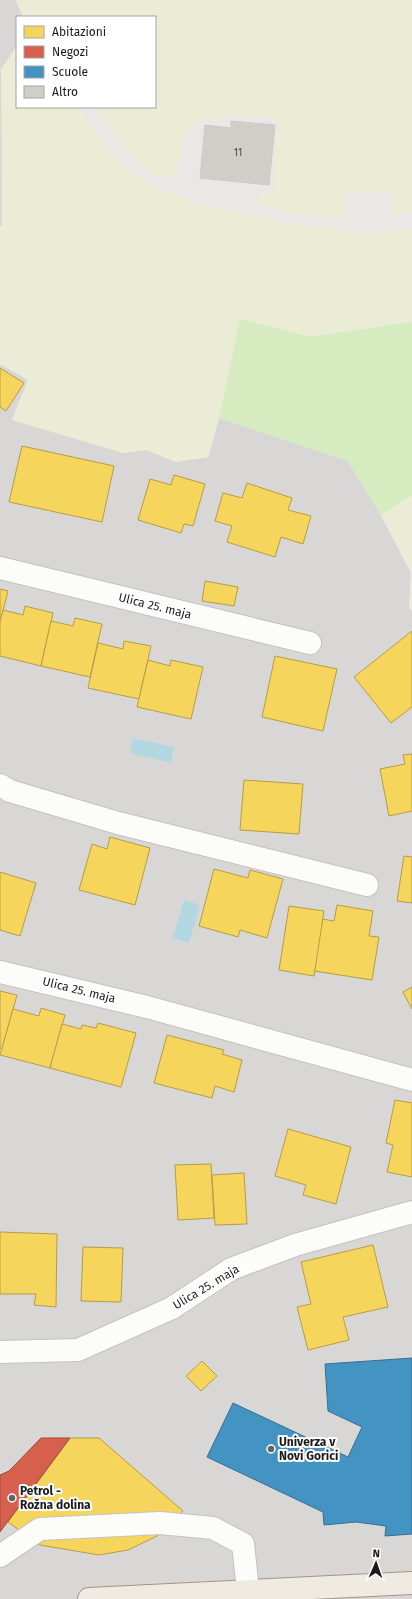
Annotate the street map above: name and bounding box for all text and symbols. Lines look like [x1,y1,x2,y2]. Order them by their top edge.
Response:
legend [16,16,156,108]
text: Abitazioni [52,25,106,39]
text: Negozi [52,45,88,59]
text: Scuole [52,65,88,79]
text: Altro [52,85,78,99]
house number: 11 [234,147,242,159]
street label: Ulica 25. maja [117,590,193,622]
street label: Ulica 25. maja [41,974,117,1006]
street label: Ulica 25. maja [170,1262,242,1312]
place label: Univerza v Novi Gorici [279,1435,338,1463]
marker: Univerza v Novi Gorici [266,1444,276,1454]
place label: Petrol - Rožna dolina [20,1484,91,1512]
marker: Petrol - Rožna dolina [7,1493,17,1503]
north arrow [356,1543,396,1583]
text: N [372,1547,380,1560]

